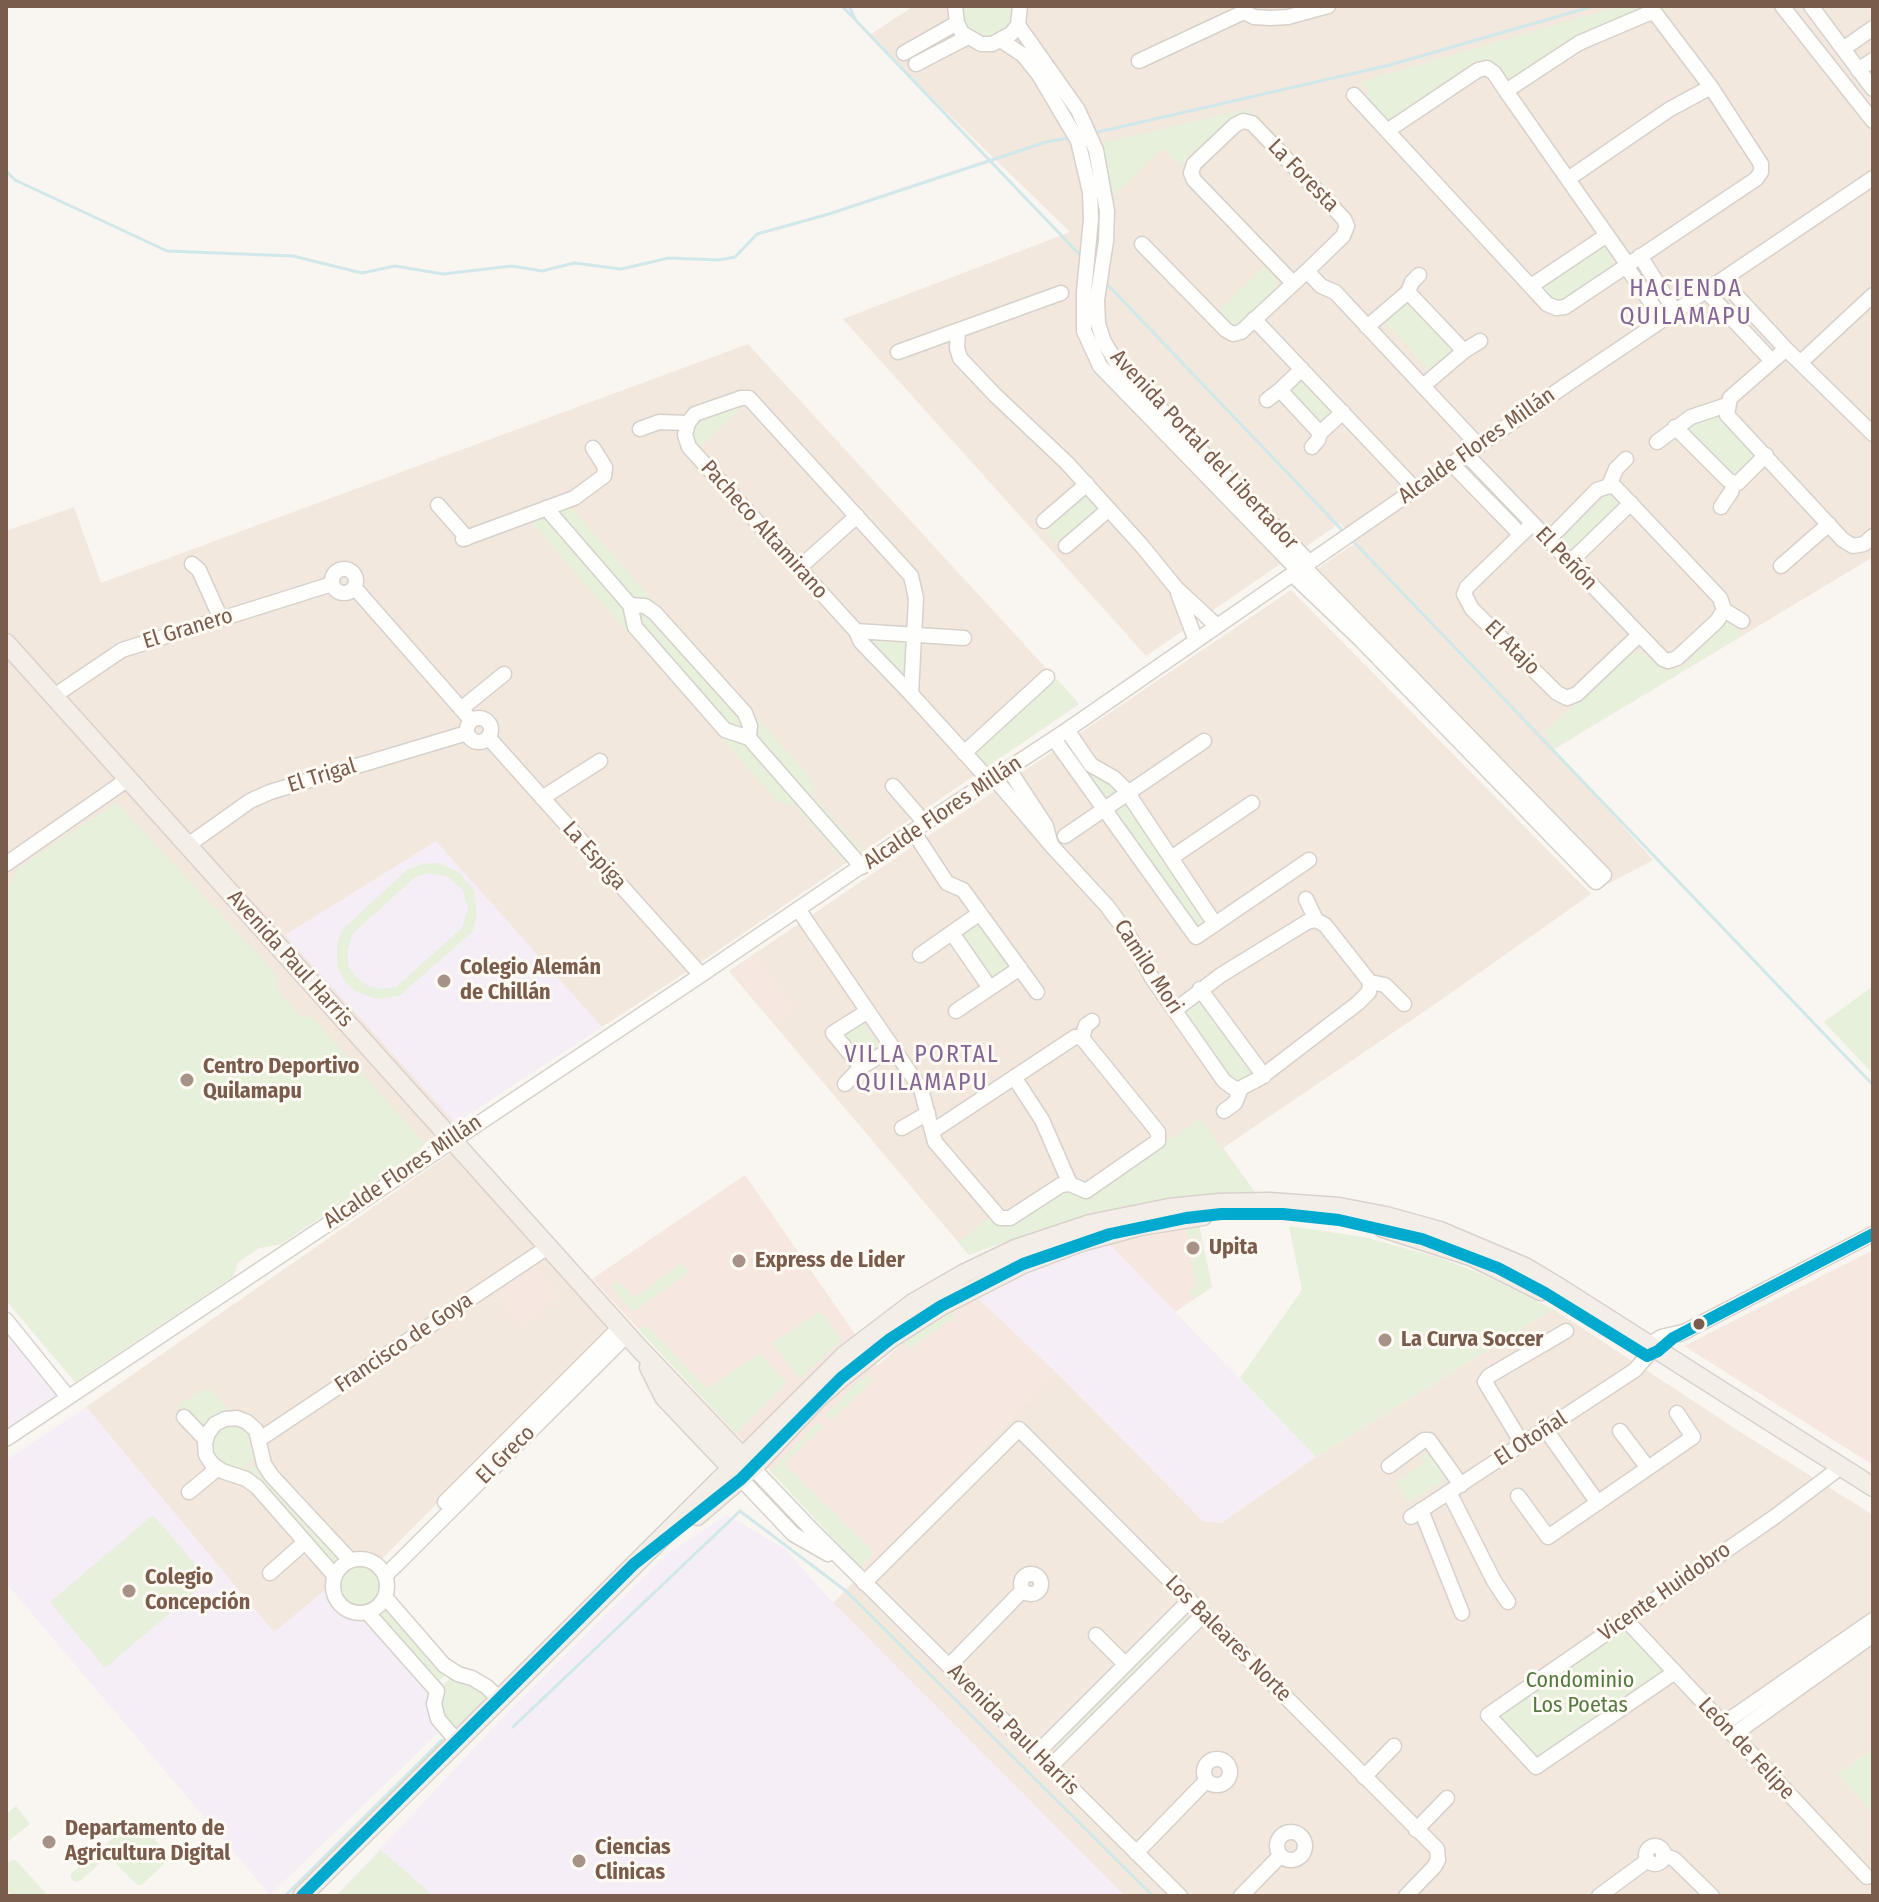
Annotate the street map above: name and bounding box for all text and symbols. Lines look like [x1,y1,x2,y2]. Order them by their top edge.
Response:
street label: La Foresta [1262,134,1344,218]
district label: HACIENDA QUILAMAPU [1619,275,1753,331]
street label: Avenida Portal del Libertador [1104,345,1304,555]
street label: Alcalde Flores Millán [1394,382,1560,510]
street label: Pacheco Altamirano [695,455,833,605]
street label: El Peñón [1530,522,1602,596]
street label: El Granero [140,603,236,655]
street label: El Atajo [1479,615,1545,681]
street label: Alcalde Flores Millán [859,750,1027,876]
street label: El Trigal [285,753,359,799]
street label: La Espiga [556,816,632,896]
street label: Avenida Paul Harris [222,885,358,1033]
street label: Camilo Mori [1108,915,1188,1019]
place label: Colegio Alemán de Chillán [460,955,601,1006]
marker: Colegio Alemán de Chillán [435,972,453,990]
district label: VILLA PORTAL QUILAMAPU [844,1041,1000,1097]
place label: Centro Deportivo Quilamapu [203,1054,360,1106]
marker: Centro Deportivo Quilamapu [178,1071,196,1089]
street label: Alcalde Flores Millán [319,1109,487,1235]
place label: Upita [1209,1235,1258,1261]
marker: Upita [1184,1239,1202,1257]
place label: Express de Lider [755,1248,905,1274]
marker: Express de Lider [730,1252,748,1270]
street label: Francisco de Goya [330,1287,478,1399]
unlabelled marker [1691,1316,1707,1332]
place label: La Curva Soccer [1401,1327,1543,1353]
marker: La Curva Soccer [1376,1331,1394,1349]
street label: El Otoñal [1490,1406,1572,1472]
street label: El Greco [471,1420,541,1490]
street label: Vicente Huidobro [1594,1537,1736,1647]
place label: Colegio Concepción [145,1565,250,1616]
street label: Los Baleares Norte [1159,1570,1297,1708]
marker: Colegio Concepción [120,1582,138,1600]
street label: Avenida Paul Harris [942,1659,1084,1801]
park label: Condominio Los Poetas [1526,1668,1634,1720]
street label: León de Felipe [1692,1692,1800,1806]
place label: Departamento de Agricultura Digital [65,1816,230,1868]
marker: Departamento de Agricultura Digital [40,1833,58,1851]
place label: Ciencias Clinicas [595,1835,671,1886]
marker: Ciencias Clinicas [570,1852,588,1870]

